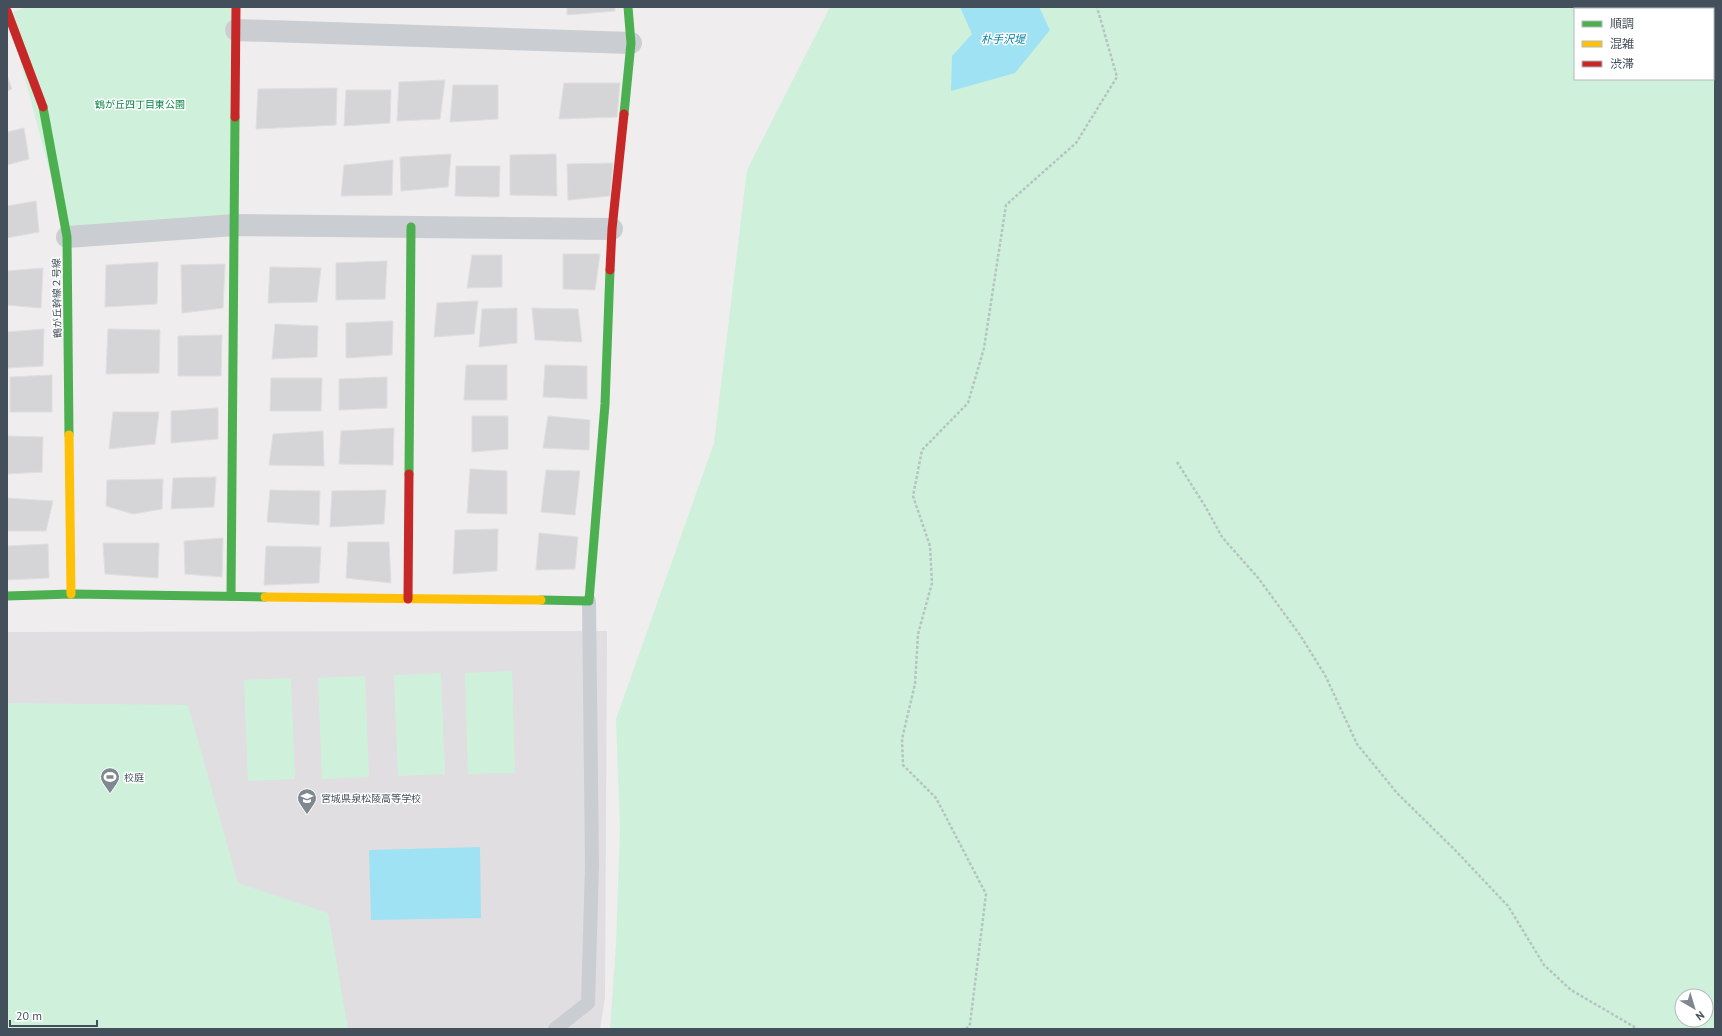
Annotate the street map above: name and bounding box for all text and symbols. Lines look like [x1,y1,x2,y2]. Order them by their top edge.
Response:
legend [1574,8,1714,80]
text: 順調 [1610,16,1634,31]
water label: 朴手沢堤 [981,32,1026,46]
text: 混雑 [1610,36,1634,51]
text: 渋滞 [1610,56,1634,71]
park label: 鶴が丘四丁目東公園 [95,98,185,111]
street label: 鶴が丘幹線２号線 [50,258,64,338]
sports icon: 校庭 [99,766,121,794]
place label: 校庭 [124,771,144,784]
school or university icon: 宮城県泉松陵高等学校 [296,787,318,815]
place label: 宮城県泉松陵高等学校 [321,792,421,805]
north arrow [1674,988,1714,1028]
scale bar [10,1002,97,1028]
text: 20 m [16,1008,42,1023]
text: N [1693,1008,1707,1024]

